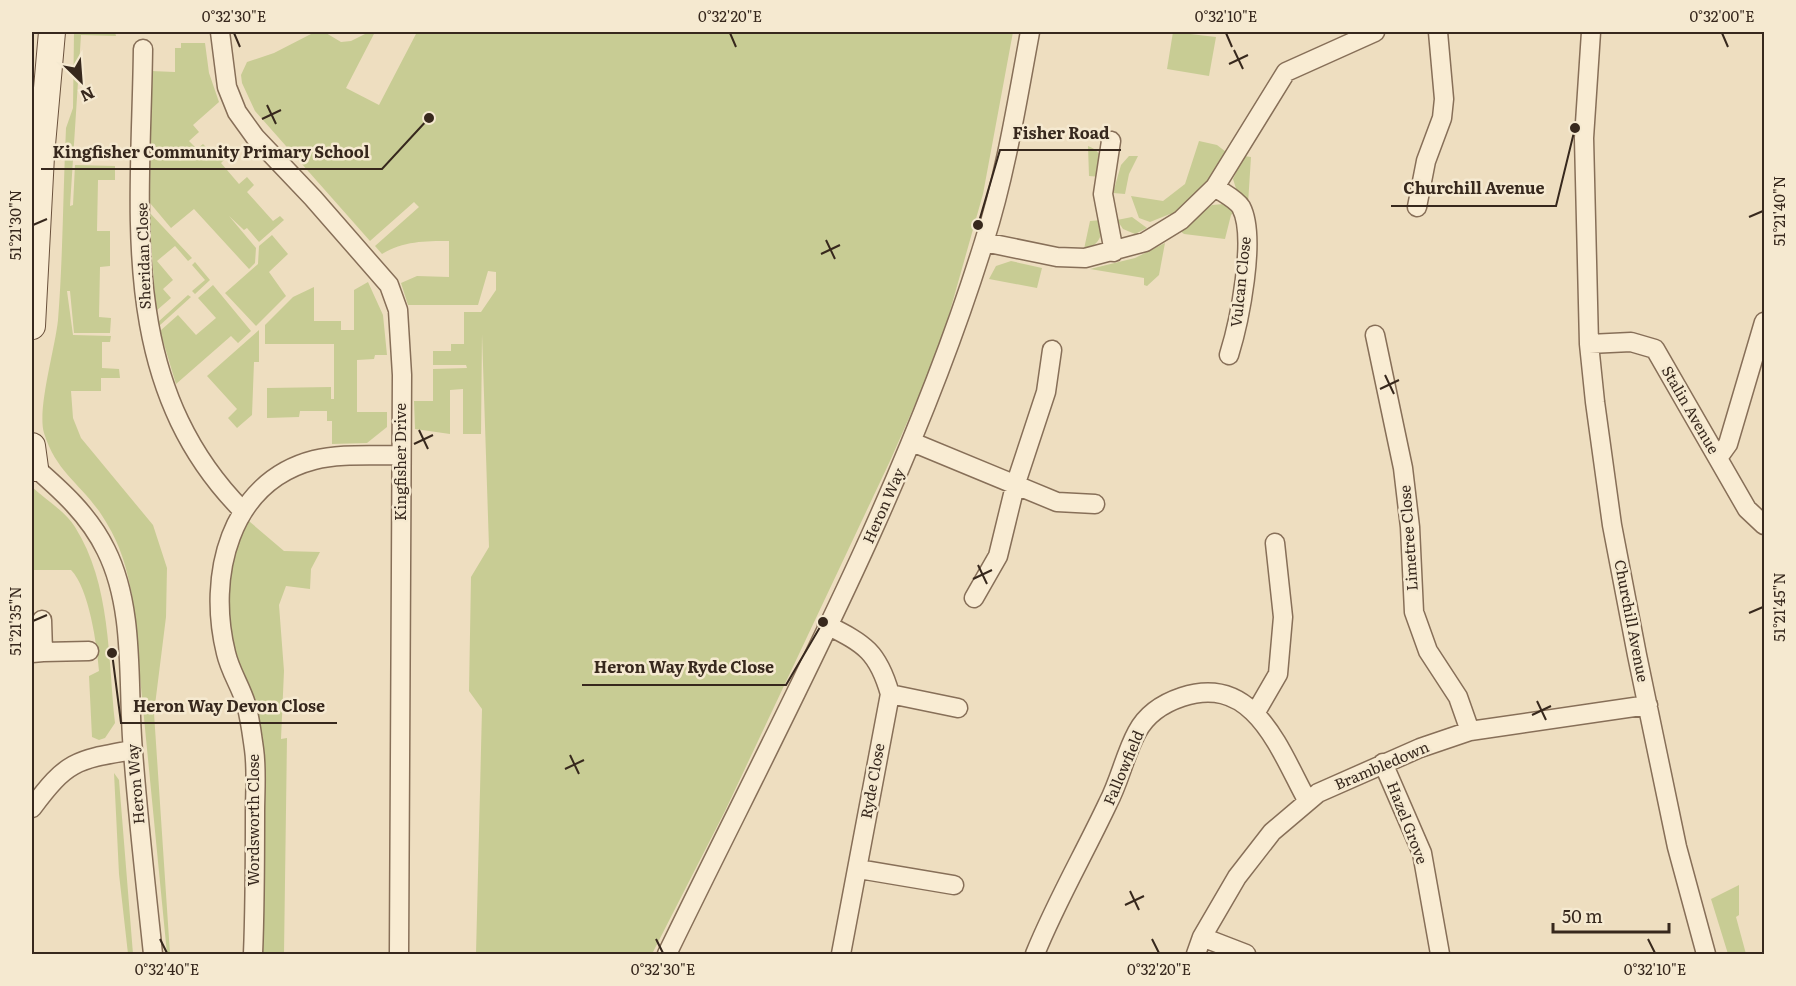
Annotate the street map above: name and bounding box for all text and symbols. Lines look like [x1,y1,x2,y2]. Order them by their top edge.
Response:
text: 0°32'30"E [202,4,266,27]
text: 0°32'20"E [698,4,762,27]
text: 0°32'10"E [1195,4,1257,27]
text: 0°32'00"E [1689,4,1755,27]
north arrow [51,51,111,111]
text: N [77,82,99,109]
callout: Fisher Road [1000,116,1121,150]
text: Fisher Road [1012,120,1110,144]
callout: Kingfisher Community Primary School [41,135,382,169]
text: Kingfisher Community Primary School [53,139,370,163]
callout: Churchill Avenue [1391,172,1556,206]
text: Churchill Avenue [1403,175,1545,199]
text: 51°21'40"N [1767,176,1790,246]
text: 51°21'30"N [3,190,26,260]
street label: Sheridan Close [129,202,156,310]
street label: Vulcan Close [1223,235,1256,328]
street label: Stalin Avenue [1657,361,1726,458]
street label: Kingfisher Drive [388,403,411,521]
street label: Heron Way [856,464,910,547]
street label: Limetree Close [1392,484,1423,592]
street label: Churchill Avenue [1609,557,1656,684]
text: 51°21'45"N [1767,572,1790,642]
text: 51°21'35"N [3,586,26,656]
callout: Heron Way Ryde Close [582,651,786,685]
text: Heron Way Ryde Close [594,654,774,678]
callout: Heron Way Devon Close [121,689,337,723]
text: Heron Way Devon Close [133,693,325,717]
street label: Fallowfield [1097,726,1149,808]
street label: Brambledown [1330,734,1432,795]
street label: Ryde Close [854,741,890,820]
street label: Heron Way [120,743,149,825]
street label: Wordsworth Close [241,754,264,886]
street label: Hazel Grove [1382,778,1435,867]
scale bar [1553,896,1668,934]
text: 50 m [1562,902,1603,929]
text: 0°32'40"E [135,957,199,980]
text: 0°32'30"E [631,957,695,980]
text: 0°32'20"E [1127,957,1191,980]
text: 0°32'10"E [1624,957,1686,980]

